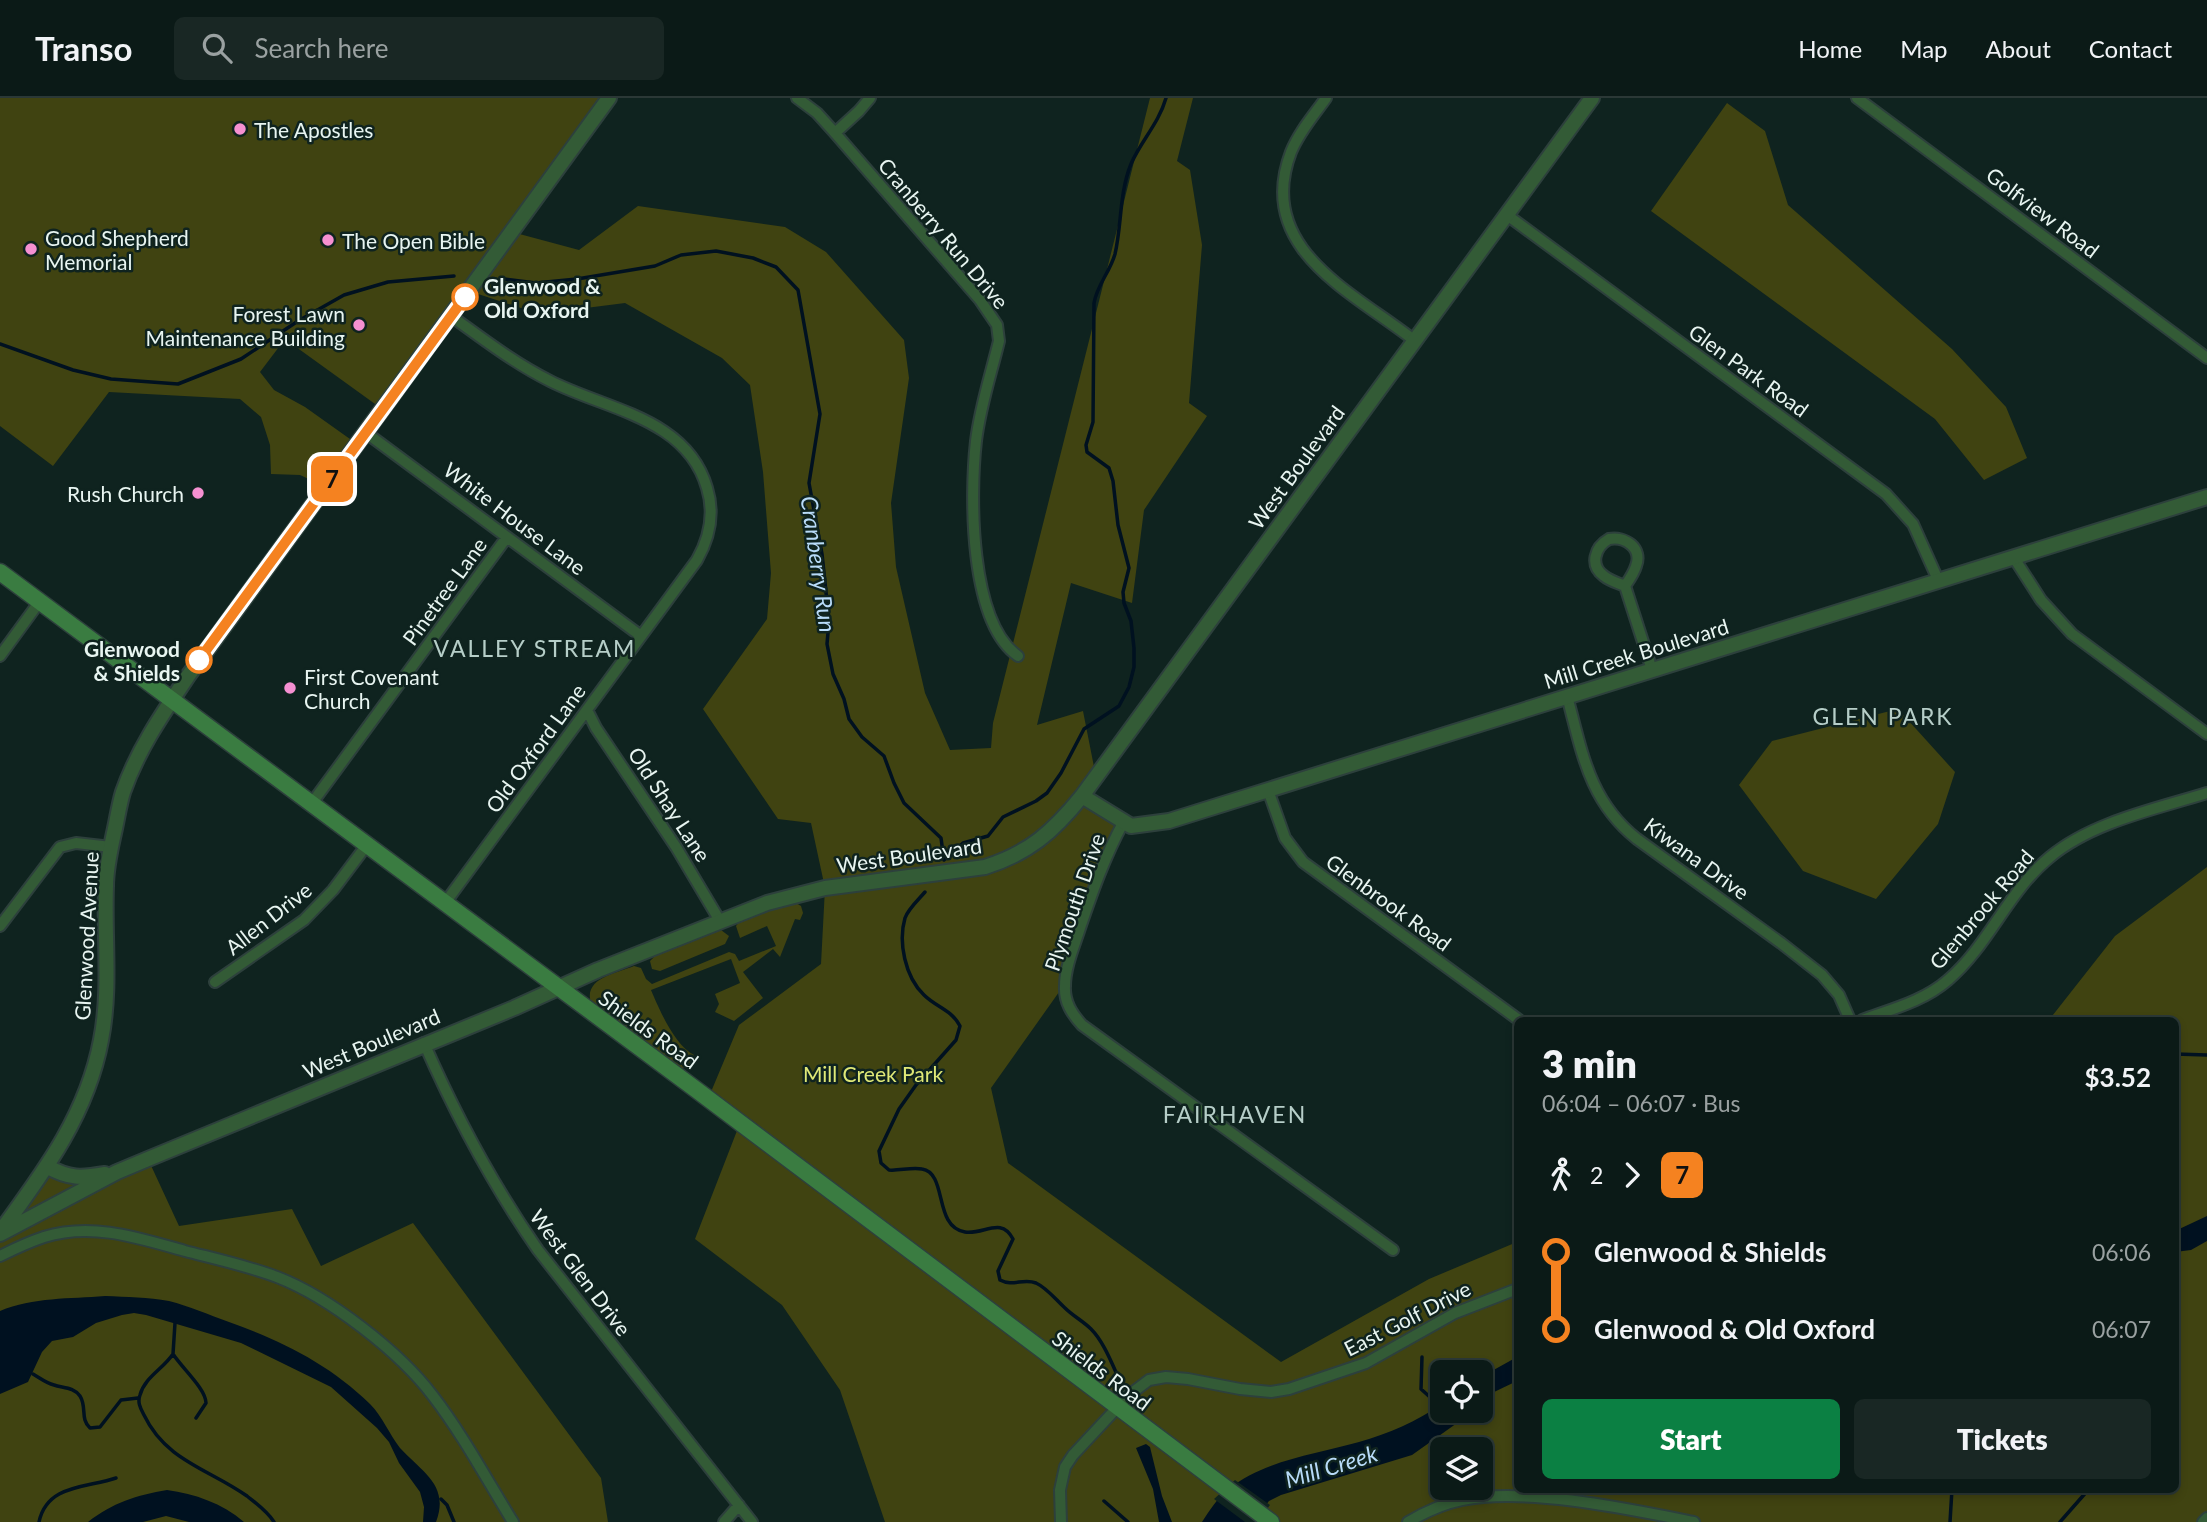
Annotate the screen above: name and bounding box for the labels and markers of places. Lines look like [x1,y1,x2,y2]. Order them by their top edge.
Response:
place label: The Apostles [254,117,373,142]
marker: The Apostles [232,121,248,137]
place label: Good Shepherd Memorial [45,225,189,274]
place label: The Open Bible [342,228,485,253]
marker: The Open Bible [320,232,336,248]
marker: Good Shepherd Memorial [23,241,39,257]
place label: Glenwood & Old Oxford [484,273,601,322]
marker: Glenwood & Old Oxford [452,284,478,310]
place label: Forest Lawn Maintenance Building [146,301,345,350]
marker: Forest Lawn Maintenance Building [351,317,367,333]
place label: Rush Church [67,481,184,506]
marker: Rush Church [190,485,206,501]
place label: Glenwood & Shields [84,636,180,685]
marker: Glenwood & Shields [186,647,212,673]
place label: First Covenant Church [304,664,439,713]
marker: First Covenant Church [282,680,298,696]

